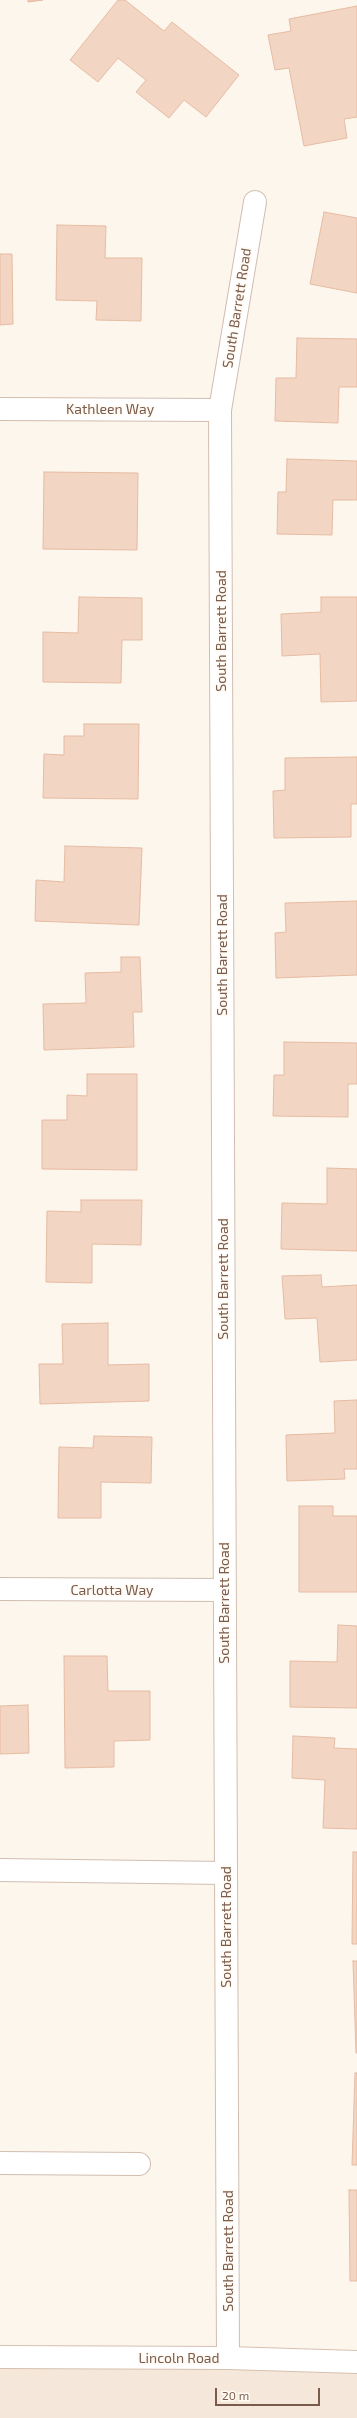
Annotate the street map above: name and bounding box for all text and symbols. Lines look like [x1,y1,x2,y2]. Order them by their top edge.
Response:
street label: South Barrett Road [219,247,255,369]
street label: Kathleen Way [66,401,154,417]
street label: South Barrett Road [213,570,229,692]
street label: South Barrett Road [214,894,230,1016]
street label: South Barrett Road [215,1218,231,1340]
street label: South Barrett Road [216,1542,232,1664]
street label: Carlotta Way [70,1582,154,1598]
street label: South Barrett Road [218,1866,234,1988]
street label: South Barrett Road [220,2190,236,2312]
street label: Lincoln Road [138,2350,220,2366]
scale bar [217,2380,322,2406]
text: 20 m [222,2388,249,2402]

